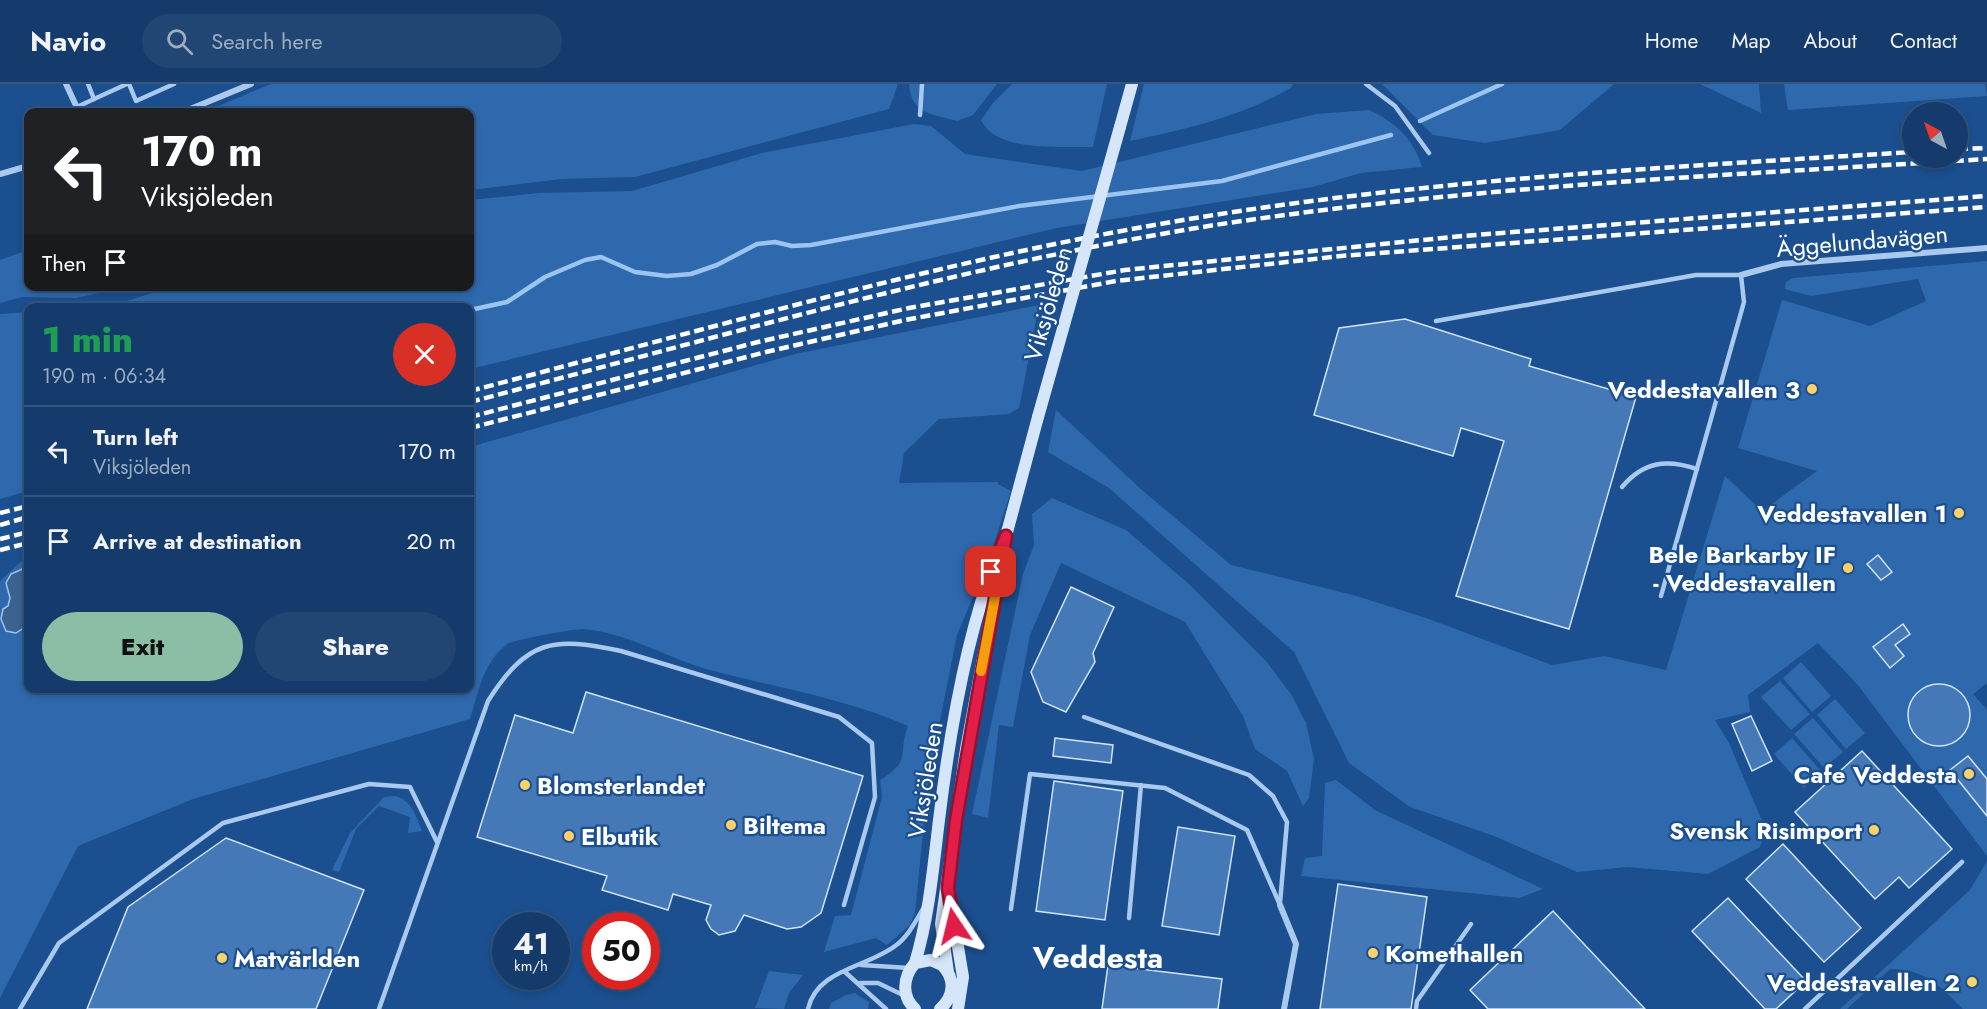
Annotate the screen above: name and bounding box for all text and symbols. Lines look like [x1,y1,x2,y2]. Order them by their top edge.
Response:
search box [142,14,562,68]
text: Navio [30,21,106,62]
icon: search [163,25,196,58]
text: Search here [211,25,322,57]
text: Home [1645,26,1698,56]
text: Map [1731,26,1771,56]
text: About [1804,26,1857,56]
text: Contact [1890,26,1957,56]
north arrow [1902,102,1968,168]
map controls [1902,102,1968,168]
text: 170 m [141,121,263,182]
icon: left [42,132,120,210]
text: Viksjöleden [141,177,274,216]
street label: Äggelundavägen [1775,216,1949,266]
street label: Viksjöleden [1015,242,1081,366]
icon: arrive [99,246,132,279]
text: Then [42,247,87,279]
text: 1 min [42,313,133,365]
button: close [393,323,456,386]
text: 190 m · 06:34 [42,362,166,391]
place label: Veddestavallen 3 [1607,372,1800,407]
marker: Veddestavallen 3 [1805,382,1819,396]
text: Turn left [93,421,178,453]
icon: left [42,435,75,468]
text: 170 m [398,435,456,467]
text: Viksjöleden [93,453,191,482]
place label: Veddestavallen 1 [1756,496,1947,531]
marker: Veddestavallen 1 [1952,506,1966,520]
icon: arrive [42,525,75,558]
text: Arrive at destination [93,525,302,557]
text: 20 m [407,525,456,557]
place label: Bele Barkarby IF - Veddestavallen [1648,537,1836,600]
pin [965,546,1016,597]
icon: arrive [974,555,1007,588]
marker: Bele Barkarby IF - Veddestavallen [1841,561,1855,575]
button: Exit [42,612,243,681]
button: Share [255,612,456,681]
street label: Viksjöleden [898,719,952,841]
place label: Cafe Veddesta [1794,757,1957,792]
marker: Cafe Veddesta [1962,767,1976,781]
place label: Blomsterlandet [537,768,705,803]
marker: Blomsterlandet [518,778,532,792]
place label: Biltema [743,808,826,843]
place label: Svensk Risimport [1669,813,1862,848]
marker: Biltema [724,818,738,832]
place label: Elbutik [581,819,659,854]
marker: Svensk Risimport [1867,823,1881,837]
marker: Elbutik [562,829,576,843]
position arrow [922,894,986,958]
speed limit sign: 50 [582,912,660,990]
text: 41 [513,922,549,965]
district label: Veddesta [1032,936,1163,979]
place label: Komethallen [1385,936,1523,971]
place label: Matvärlden [234,941,360,976]
marker: Komethallen [1366,946,1380,960]
marker: Matvärlden [215,951,229,965]
text: km/h [514,955,548,977]
place label: Veddestavallen 2 [1766,965,1960,1000]
marker: Veddestavallen 2 [1965,975,1979,989]

